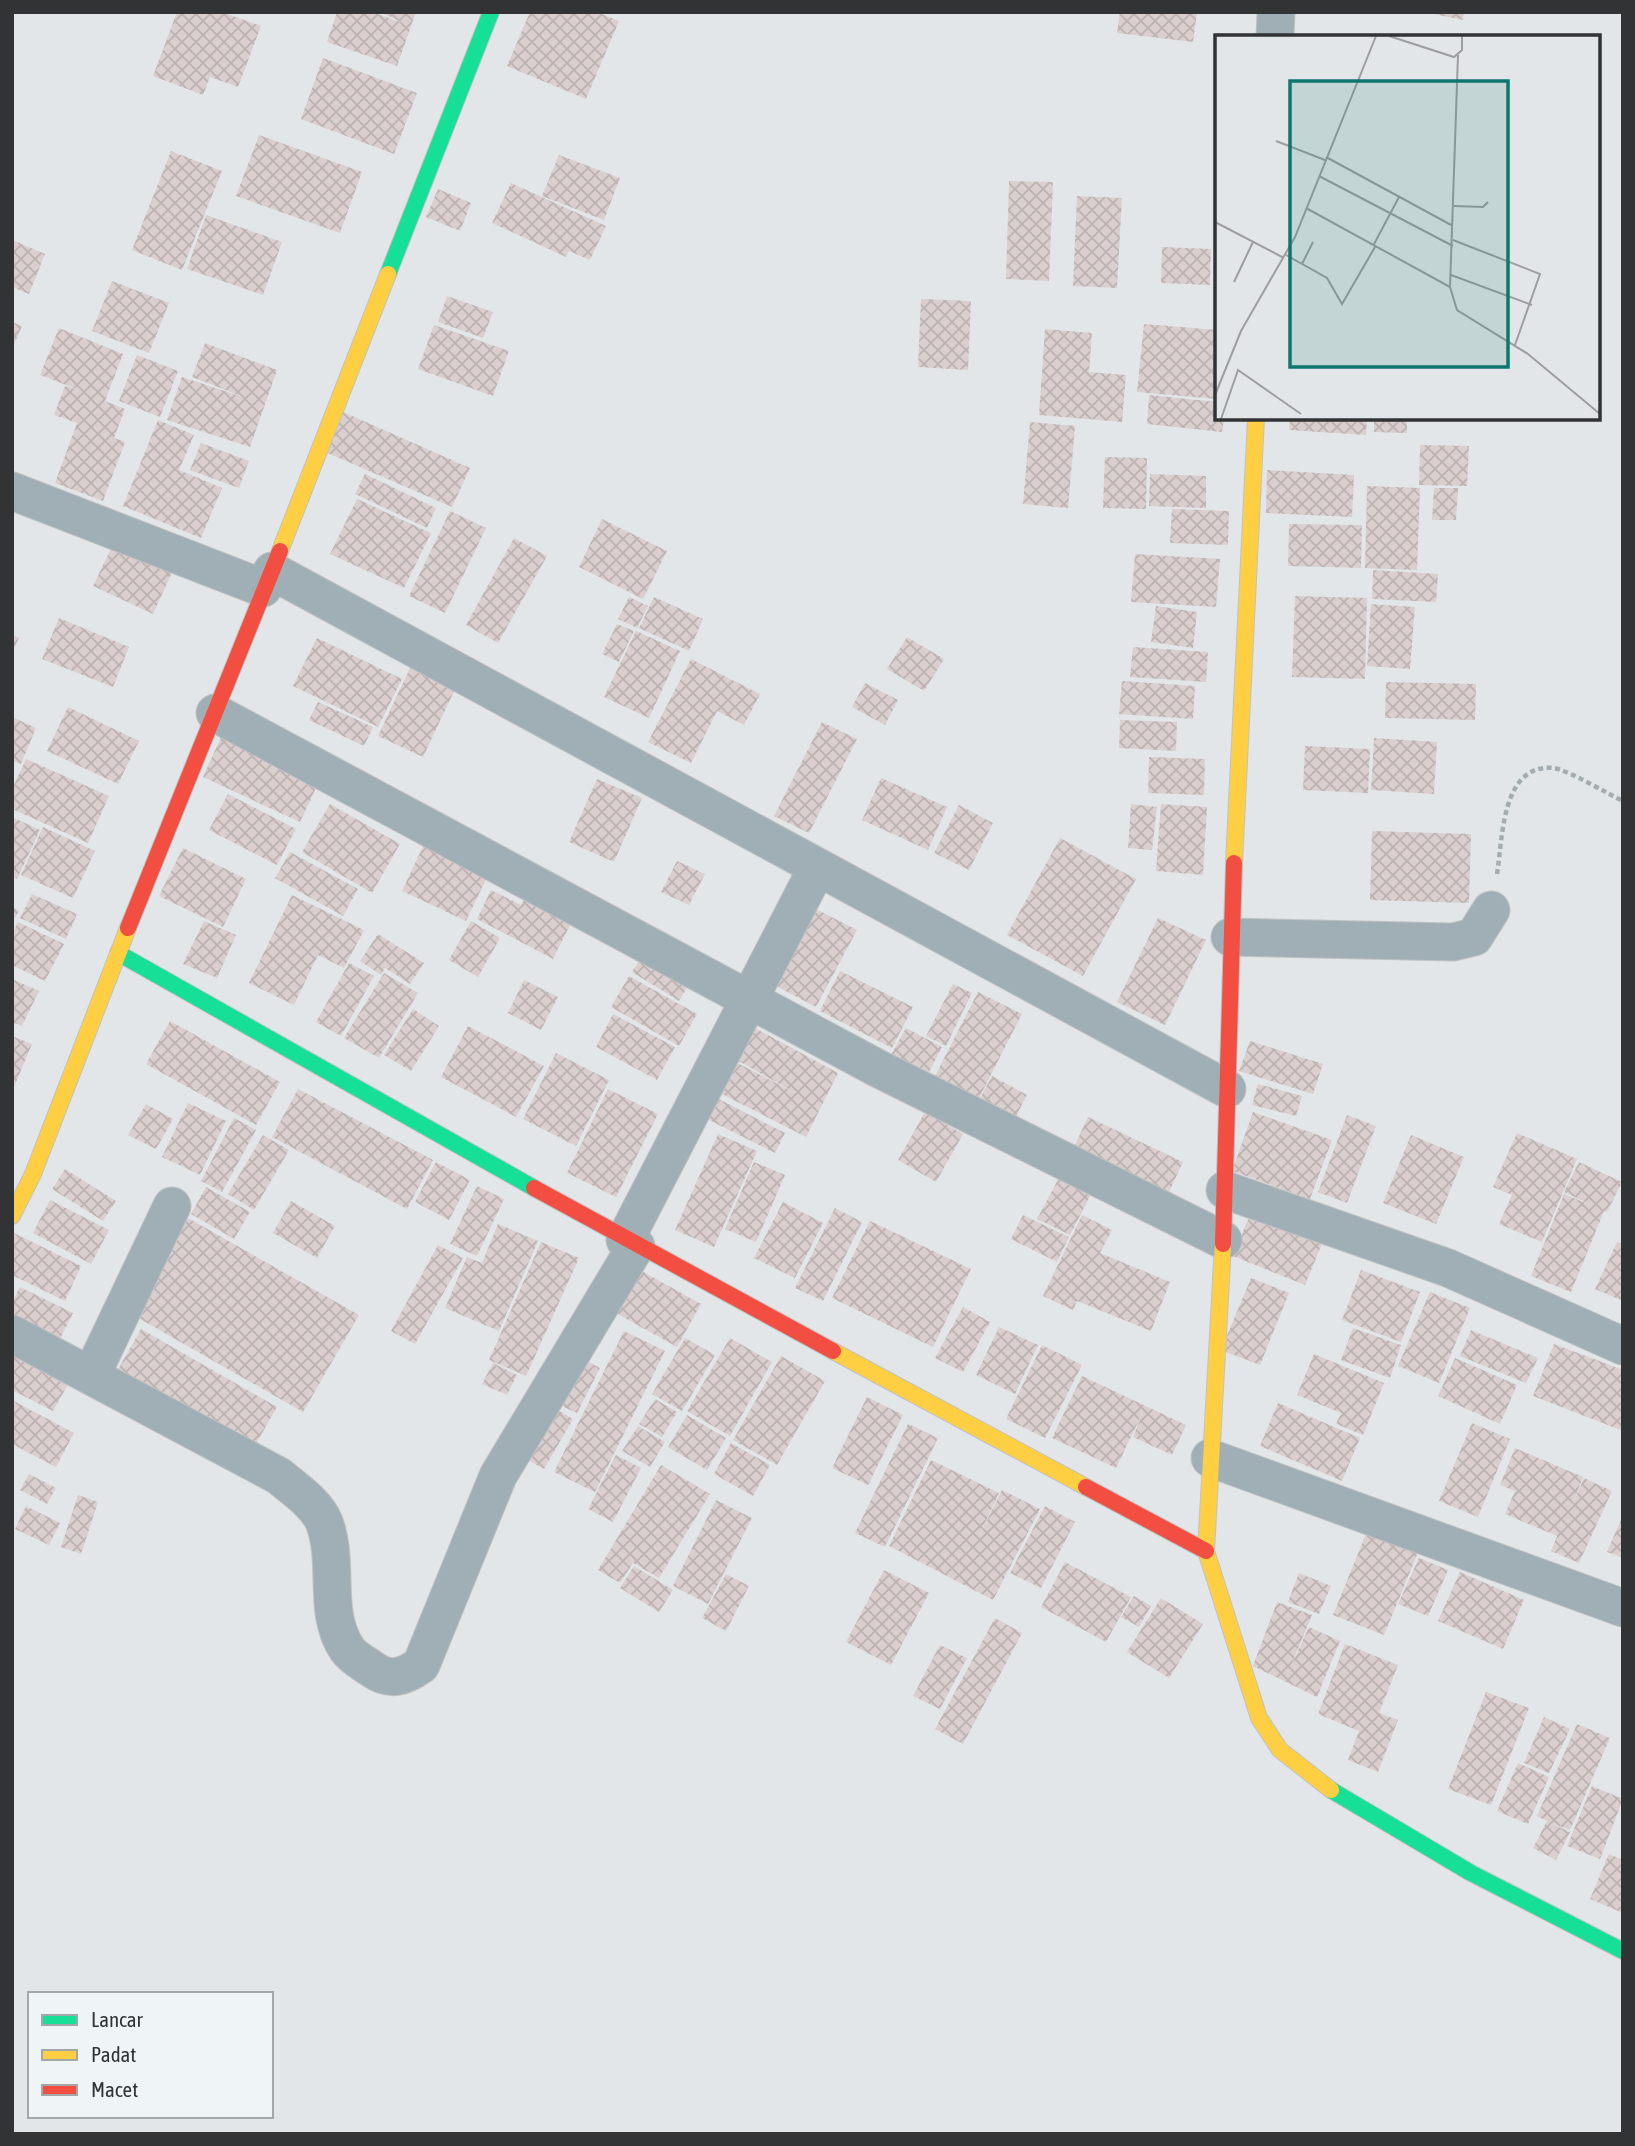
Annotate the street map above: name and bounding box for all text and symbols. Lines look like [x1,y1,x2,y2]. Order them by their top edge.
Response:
inset map [1215,35,1600,420]
legend [28,1992,273,2118]
text: Lancar [91,2007,144,2031]
text: Padat [91,2042,136,2066]
text: Macet [91,2077,138,2101]

